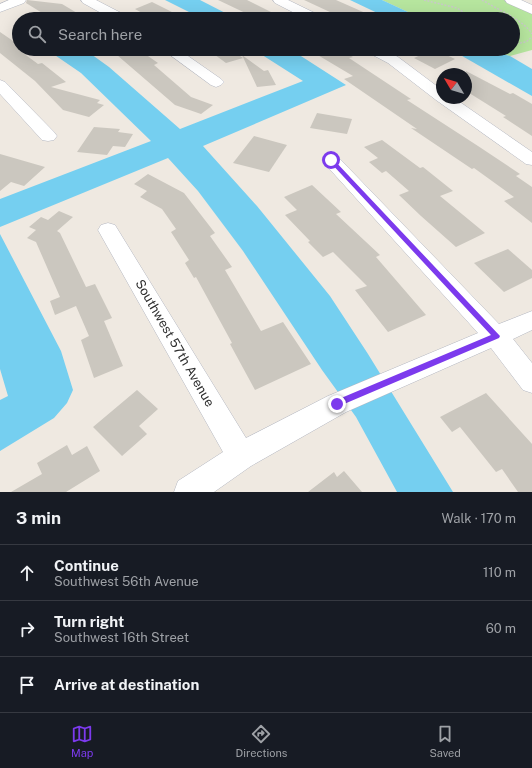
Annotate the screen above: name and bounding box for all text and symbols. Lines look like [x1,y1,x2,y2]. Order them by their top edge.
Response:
search box [12,12,520,56]
icon: search [26,23,48,45]
text: Search here [58,26,142,43]
north arrow [436,68,472,104]
route start [322,151,340,169]
street label: Southwest 57th Avenue [132,277,218,409]
route end [328,395,346,413]
text: 3 min [16,508,61,528]
text: Walk · 170 m [441,511,516,526]
text: Continue [54,557,119,574]
icon: ahead [16,562,38,584]
text: 110 m [483,565,516,580]
text: Southwest 56th Avenue [54,574,199,589]
text: Turn right [54,613,124,630]
icon: right [16,618,38,640]
text: 60 m [486,621,516,636]
text: Southwest 16th Street [54,630,189,645]
icon: arrive [16,674,38,696]
text: Arrive at destination [54,676,199,693]
tab: Map [71,723,93,759]
tab: Directions [236,723,287,759]
tab: Saved [429,723,461,759]

